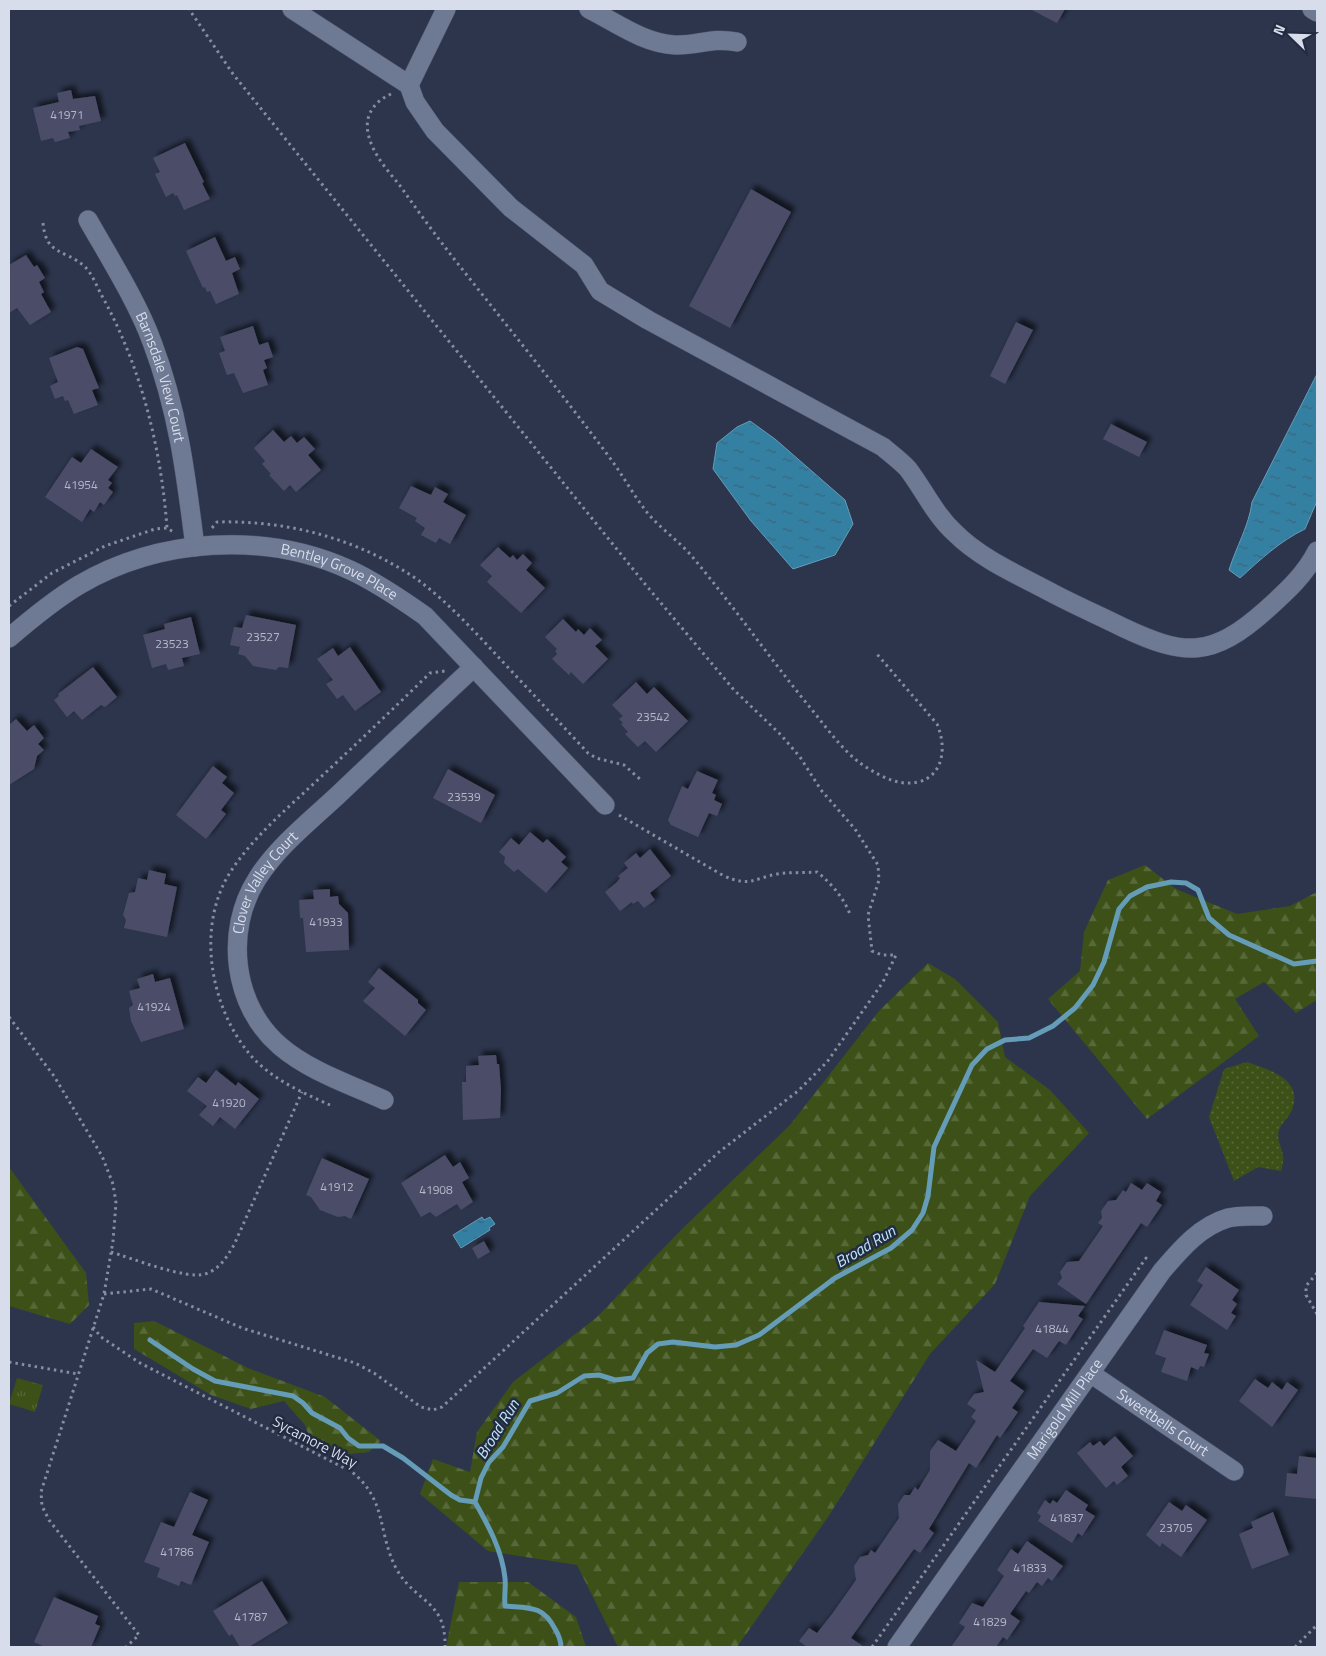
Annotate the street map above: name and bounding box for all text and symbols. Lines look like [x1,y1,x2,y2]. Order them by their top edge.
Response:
north arrow [1266,10,1316,60]
text: N [1267,21,1290,38]
house number: 41971 [50,105,84,124]
street label: Barnsdale View Court [130,308,192,445]
house number: 41954 [64,475,98,494]
street label: Bentley Grove Place [279,537,403,606]
house number: 23527 [246,627,280,646]
house number: 23523 [155,634,189,653]
house number: 23542 [636,707,670,726]
house number: 23539 [447,787,481,806]
street label: Clover Valley Court [226,825,304,935]
house number: 41933 [309,912,343,931]
house number: 41924 [137,997,171,1016]
house number: 41920 [212,1093,246,1112]
house number: 41912 [320,1177,354,1196]
house number: 41908 [419,1180,453,1199]
water label: Broad Run [830,1218,901,1273]
house number: 41844 [1035,1319,1069,1338]
street label: Marigold Mill Place [1021,1354,1108,1464]
street label: Sweetbells Court [1112,1383,1214,1462]
water label: Broad Run [469,1394,525,1464]
street label: Sycamore Way [269,1410,362,1474]
house number: 41837 [1050,1508,1084,1527]
house number: 23705 [1159,1518,1193,1537]
house number: 41786 [160,1542,194,1561]
house number: 41833 [1013,1558,1047,1577]
house number: 41787 [234,1607,268,1626]
house number: 41829 [973,1612,1007,1631]

